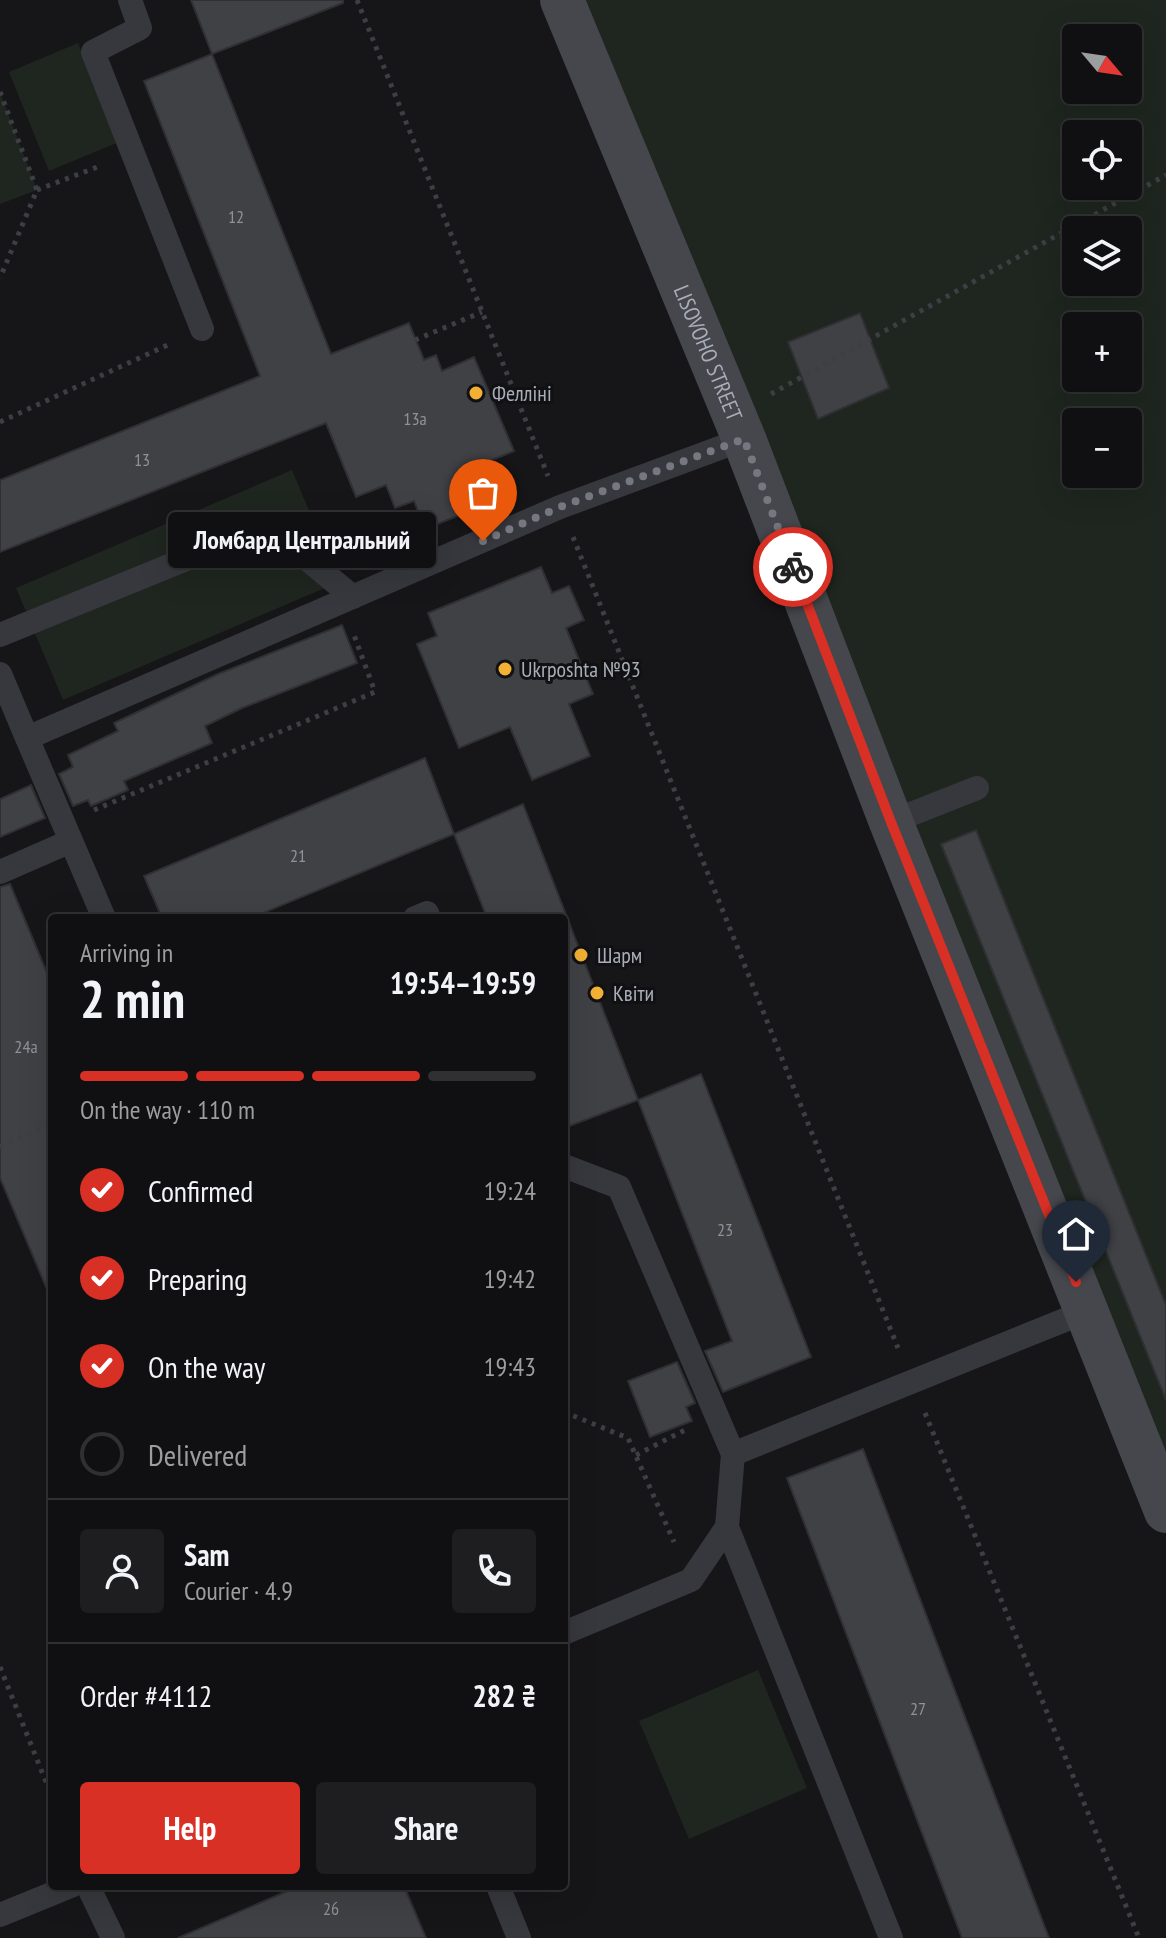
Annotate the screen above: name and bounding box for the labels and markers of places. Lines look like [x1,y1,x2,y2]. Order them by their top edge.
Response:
place label: Фелліні [492,379,552,407]
marker: Фелліні [467,384,485,402]
pin [449,459,517,541]
callout: Ломбард Центральний [167,513,435,569]
place label: Ukrposhta №93 [521,655,641,683]
marker: Ukrposhta №93 [496,660,514,678]
place label: Шарм [597,941,642,969]
marker: Шарм [572,946,590,964]
place label: Квіти [613,979,654,1007]
marker: Квіти [588,984,606,1002]
pin [1042,1200,1110,1282]

